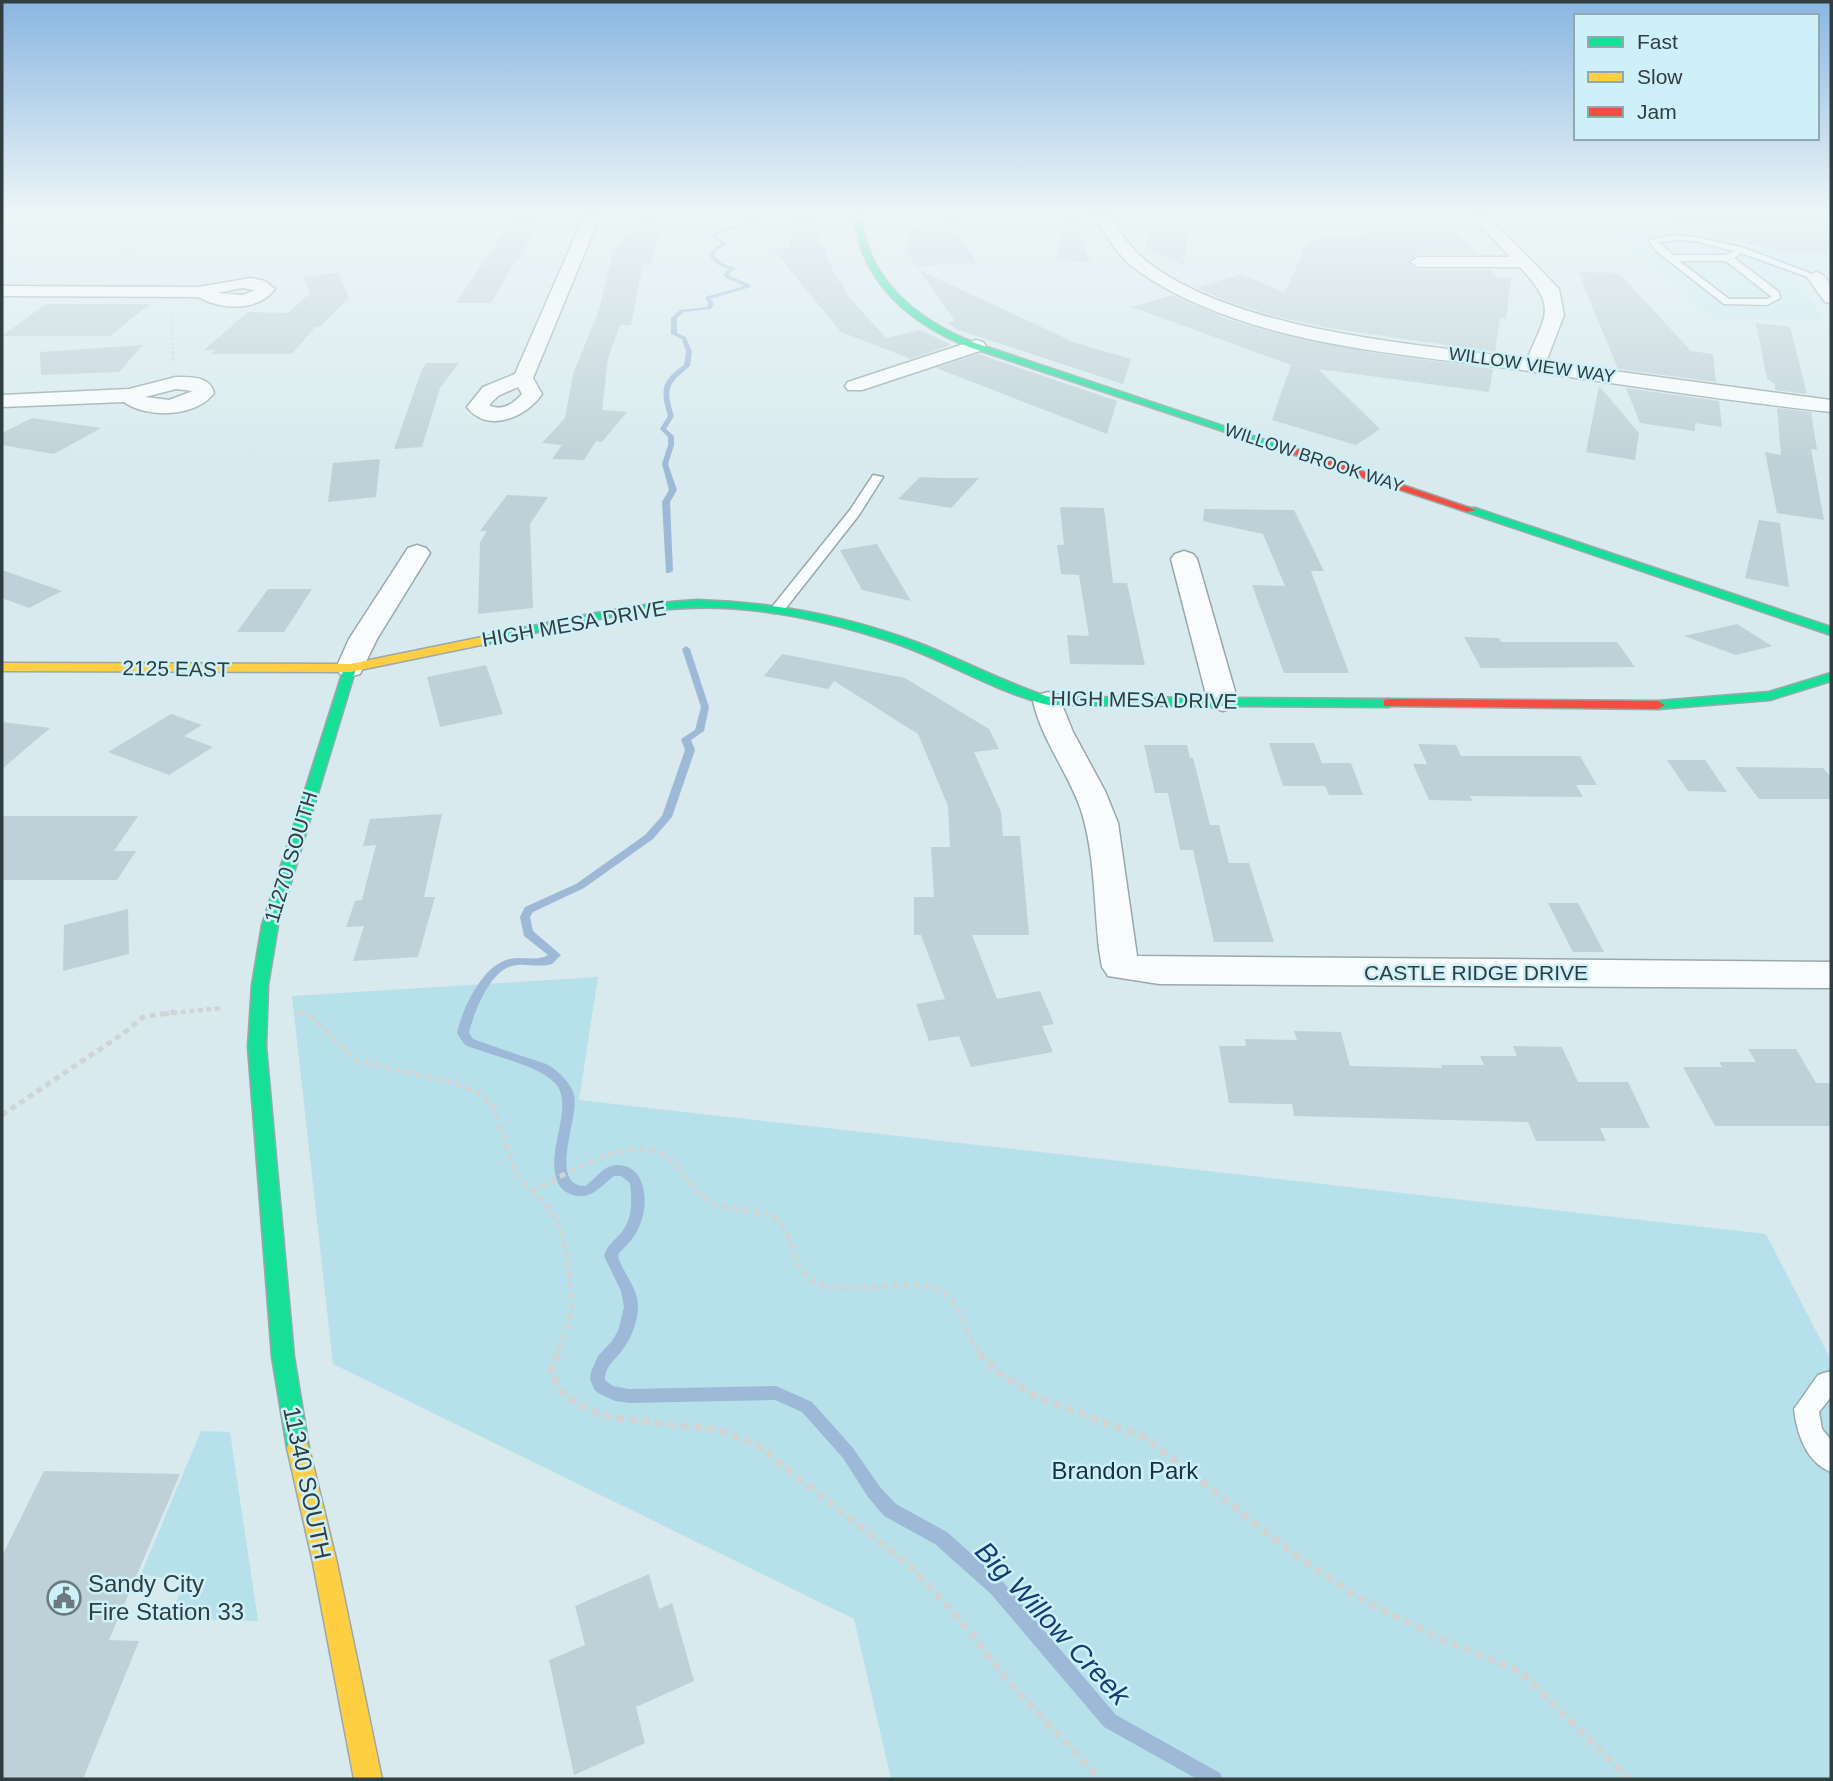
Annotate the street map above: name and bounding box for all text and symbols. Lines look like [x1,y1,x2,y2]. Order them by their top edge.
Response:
legend [1574,14,1819,140]
text: Fast [1637,30,1678,53]
text: Slow [1637,65,1683,88]
text: Jam [1637,100,1677,123]
street label: WILLOW VIEW WAY [1447,343,1617,387]
street label: WILLOW BROOK WAY [1222,420,1406,496]
street label: HIGH MESA DRIVE [480,596,668,651]
street label: 2125 EAST [122,656,230,681]
street label: HIGH MESA DRIVE [1050,686,1238,713]
street label: 11270 SOUTH [260,788,321,925]
street label: CASTLE RIDGE DRIVE [1364,961,1588,984]
street label: 11340 SOUTH [278,1404,337,1562]
park label: Brandon Park [1052,1457,1199,1484]
water label: Big Willow Creek [969,1535,1137,1713]
place label: Sandy City Fire Station 33 [88,1570,244,1625]
public building icon: Sandy City Fire Station 33 [45,1579,83,1617]

